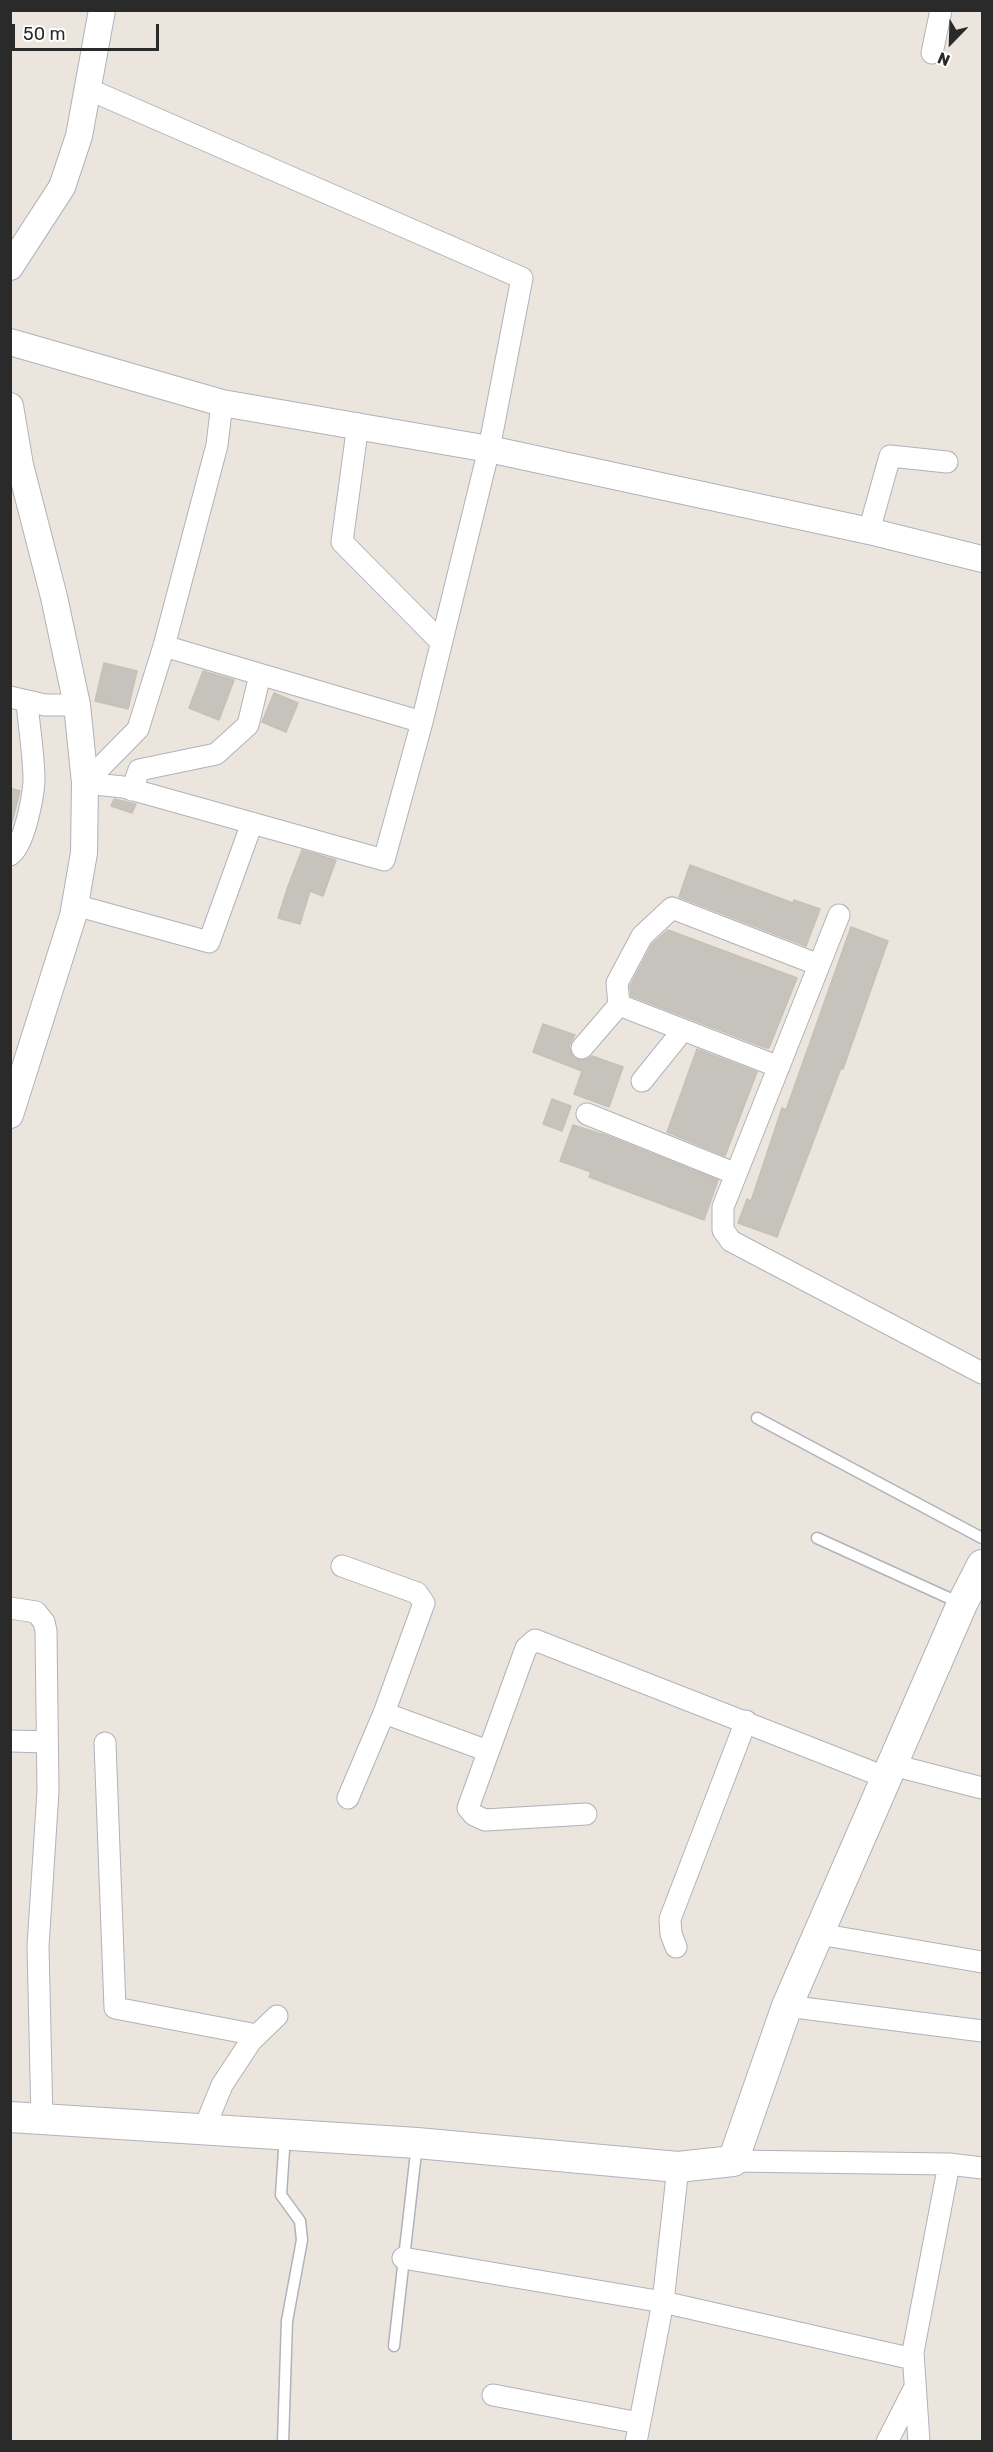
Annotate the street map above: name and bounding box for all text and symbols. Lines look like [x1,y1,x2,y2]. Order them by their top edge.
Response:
scale bar [15,12,162,50]
north arrow [921,12,981,72]
text: 50 m [23,23,66,45]
text: N [935,48,953,70]

